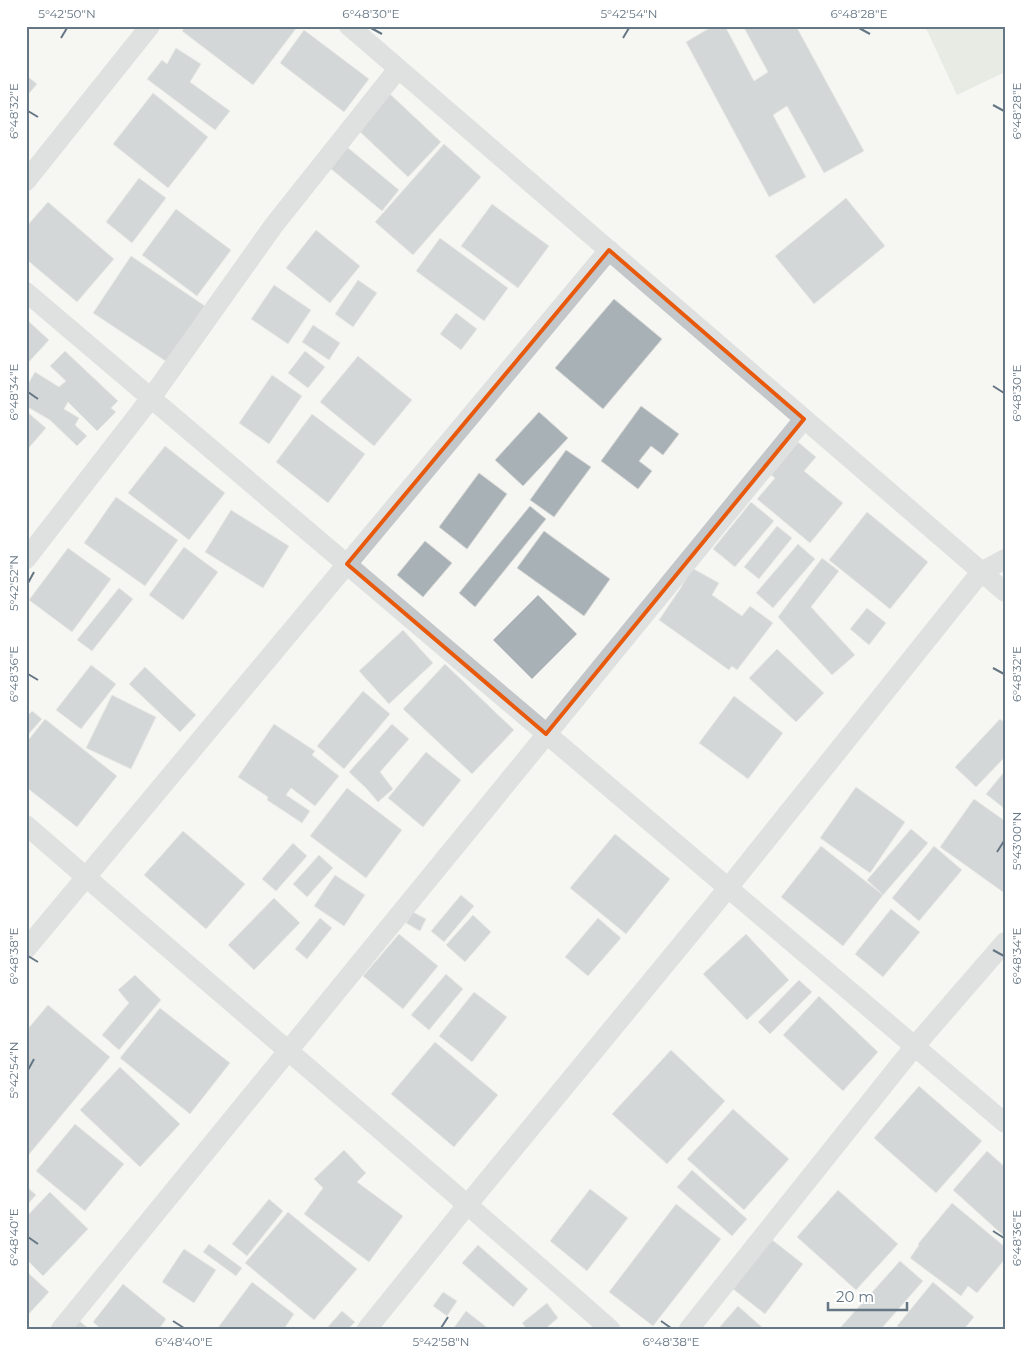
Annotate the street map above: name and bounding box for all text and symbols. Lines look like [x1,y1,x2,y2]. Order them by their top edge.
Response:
text: 5°42'50"N [38,6,96,21]
text: 6°48'30"E [342,6,400,21]
text: 5°42'54"N [601,6,658,21]
text: 6°48'28"E [830,6,888,21]
text: 6°48'28"E [1009,82,1024,140]
text: 6°48'32"E [6,83,21,139]
text: 6°48'34"E [6,364,21,420]
text: 6°48'30"E [1009,364,1024,422]
text: 5°42'52"N [6,555,21,611]
text: 6°48'36"E [6,646,21,702]
text: 6°48'32"E [1009,646,1024,702]
text: 5°43'00"N [1009,812,1024,870]
text: 6°48'38"E [6,928,21,984]
text: 6°48'34"E [1009,928,1024,984]
text: 5°42'54"N [6,1042,21,1099]
text: 6°48'40"E [6,1208,21,1266]
text: 6°48'36"E [1009,1210,1024,1266]
scale bar [828,1280,907,1312]
text: 20 m [836,1287,874,1306]
text: 6°48'40"E [155,1334,213,1349]
text: 5°42'58"N [412,1334,470,1349]
text: 6°48'38"E [643,1334,699,1349]

